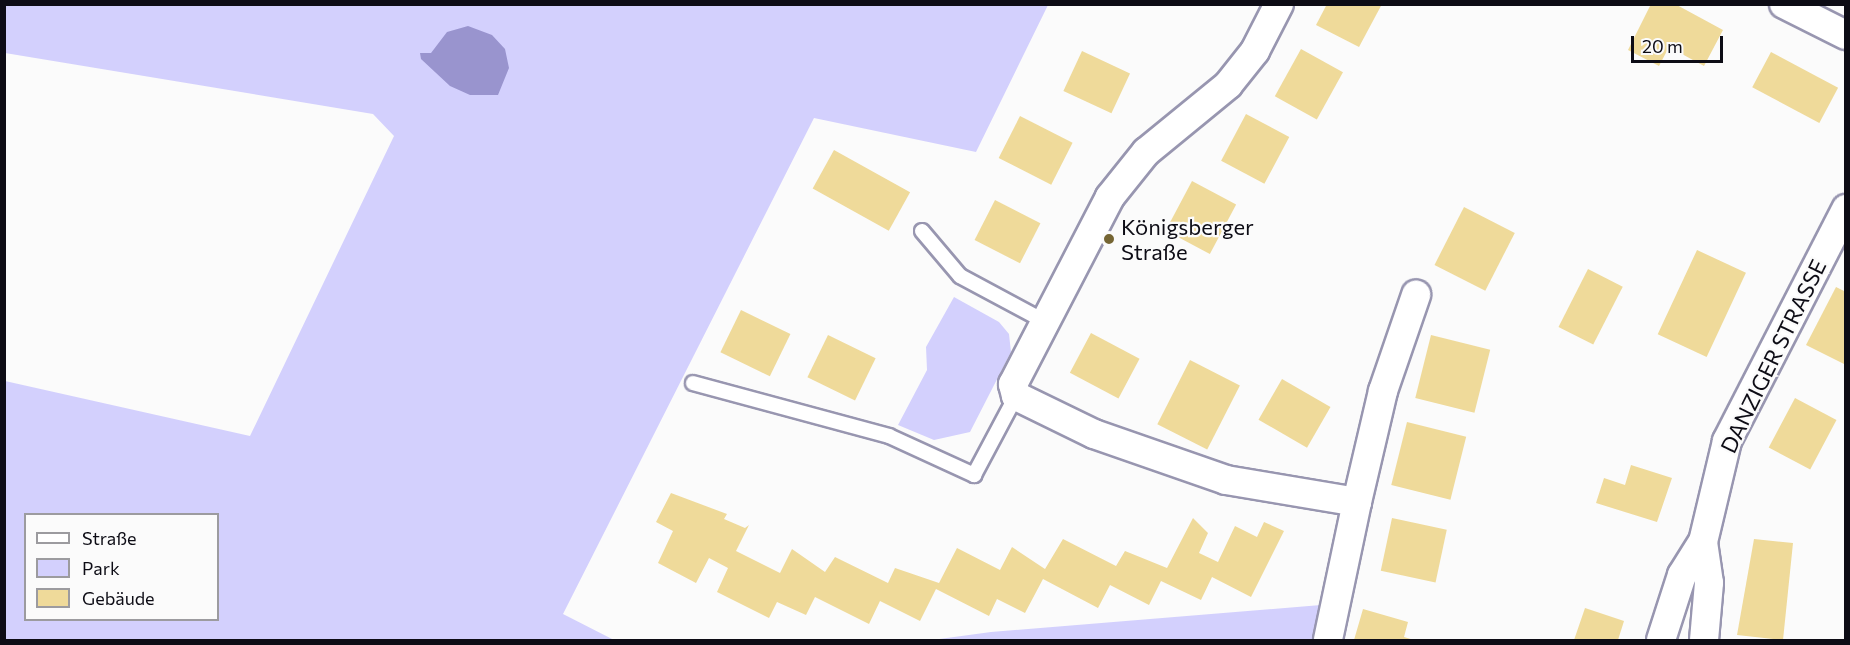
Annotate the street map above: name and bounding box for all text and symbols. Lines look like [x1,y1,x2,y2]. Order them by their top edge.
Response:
scale bar [1634,24,1726,62]
text: 20 m [1642,35,1683,57]
place label: Königsberger Straße [1121,213,1254,264]
marker: Königsberger Straße [1102,232,1116,246]
street label: DANZIGER STRASSE [1715,255,1831,457]
legend [24,513,219,621]
text: Straße [82,527,137,549]
text: Park [82,557,120,579]
text: Gebäude [82,587,155,609]

